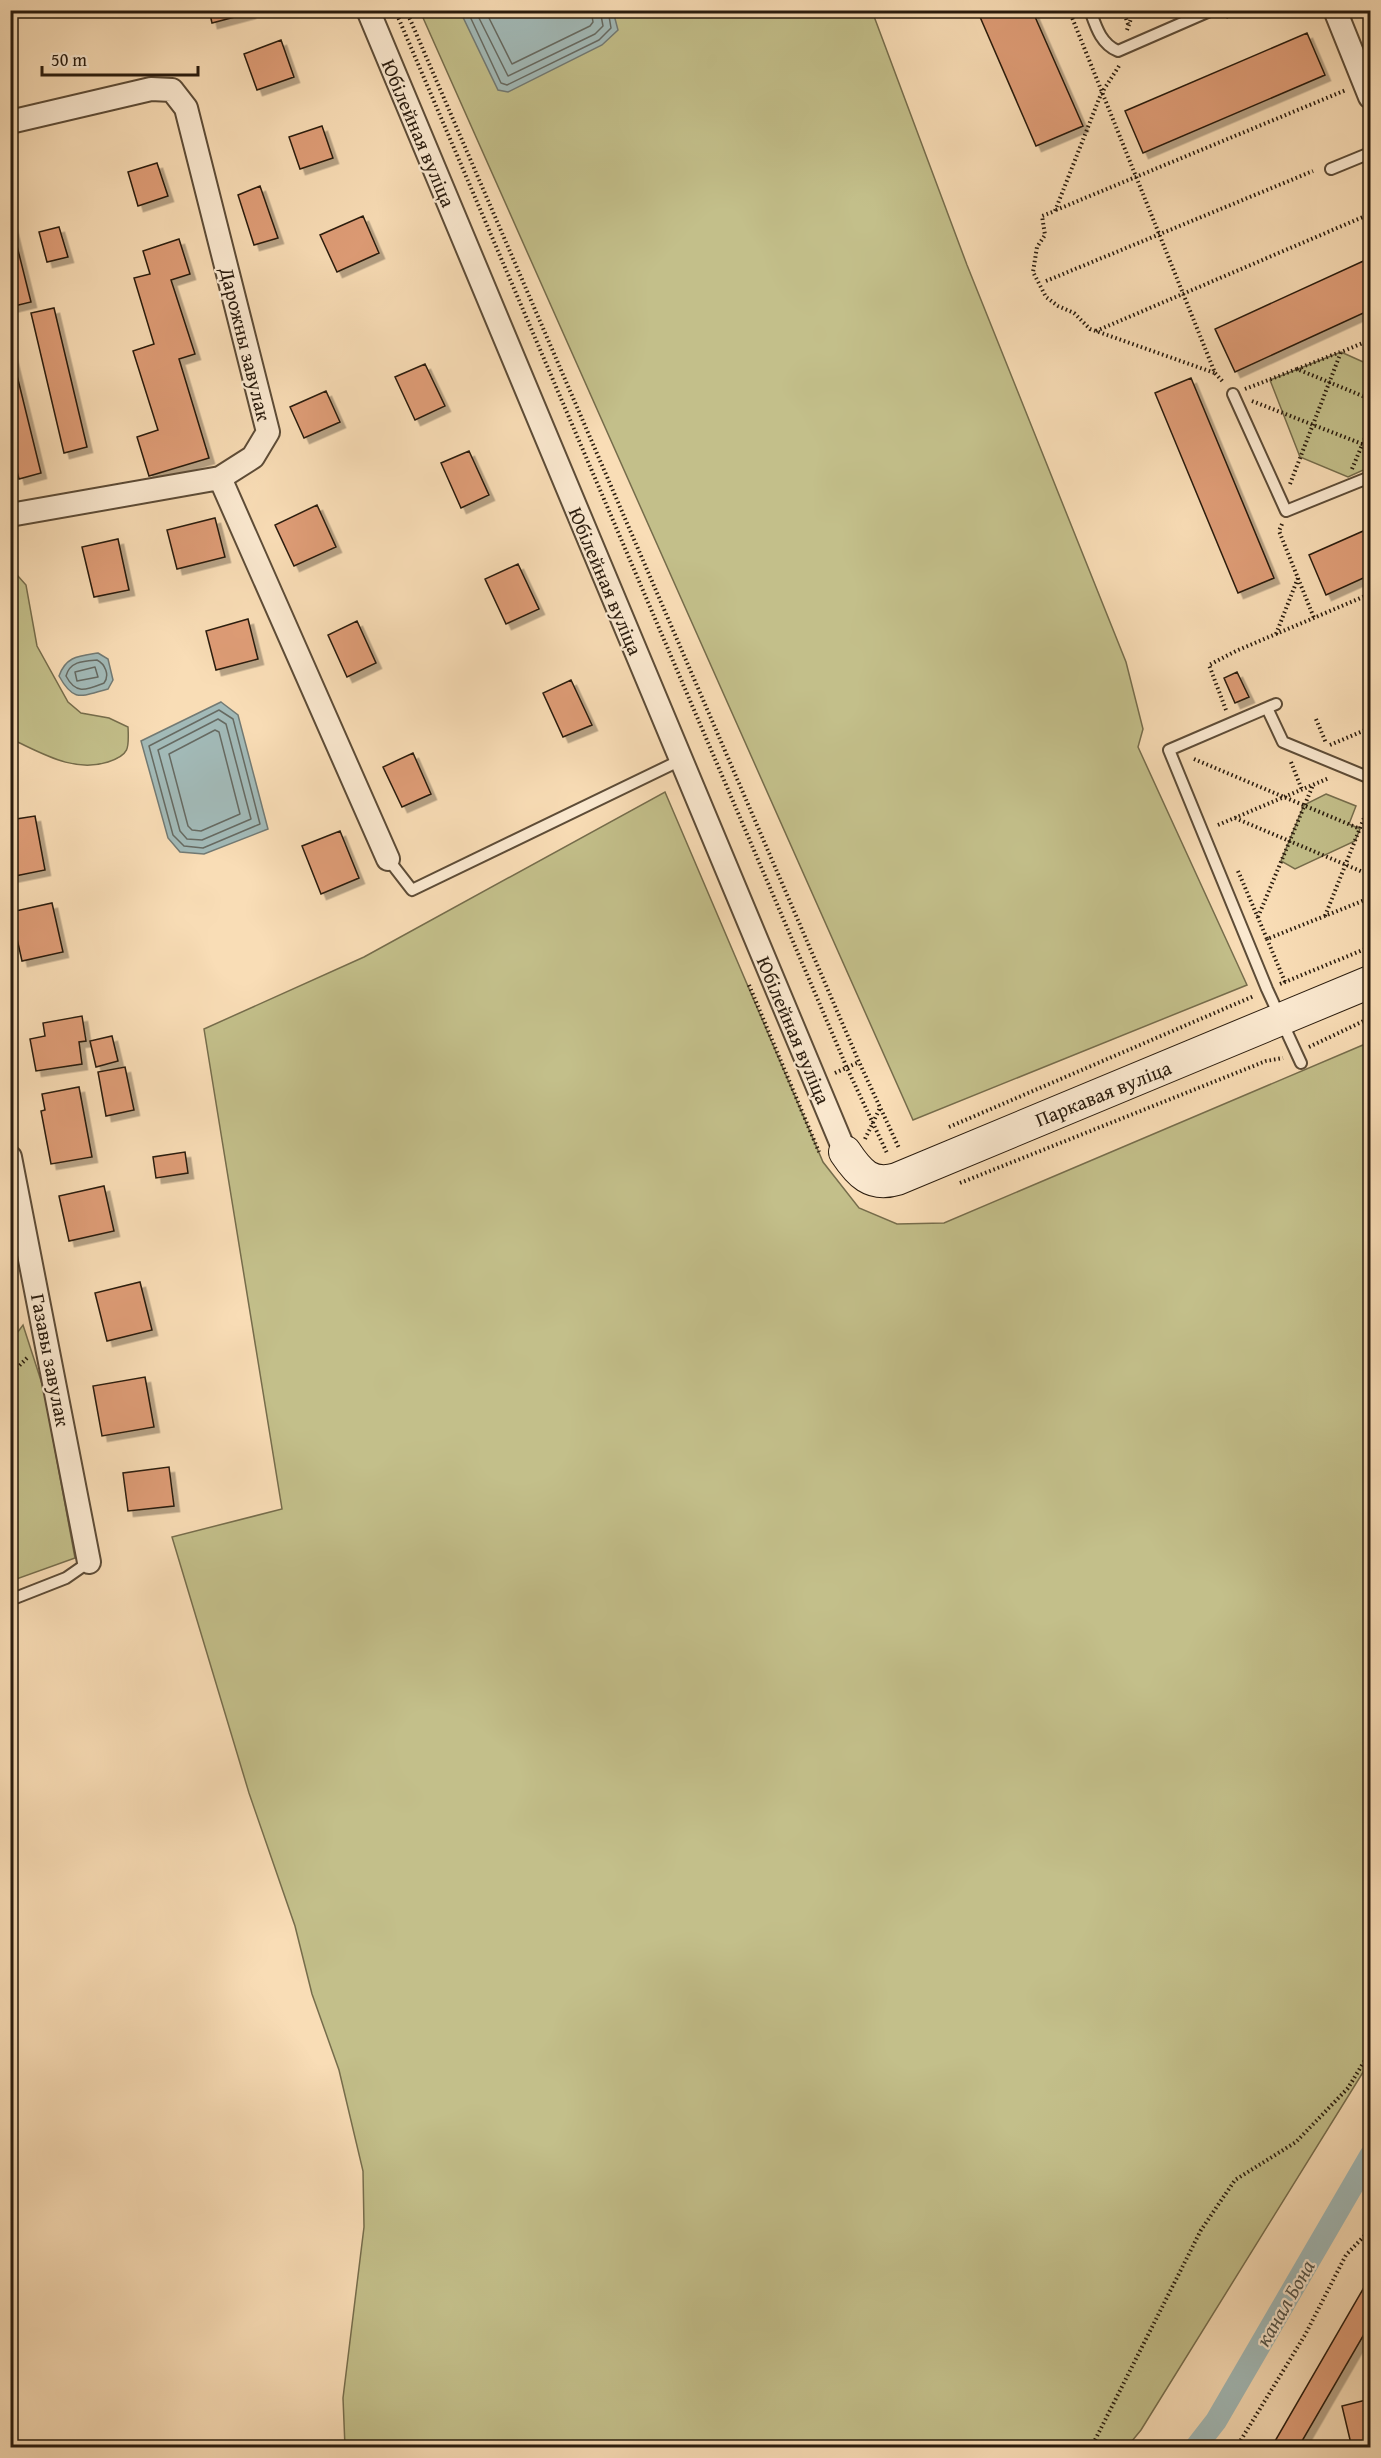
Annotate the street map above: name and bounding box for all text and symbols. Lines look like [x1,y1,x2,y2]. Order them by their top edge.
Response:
scale bar [42,39,198,77]
text: 50 m [51,46,87,73]
street label: Юбілейная вуліца [375,54,463,212]
street label: Дарожны завулак [213,263,279,424]
street label: Юбілейная вуліца [562,502,650,660]
street label: Юбілейная вуліца [750,951,838,1109]
street label: Паркавая вуліца [1031,1052,1176,1134]
street label: Газавы завулак [24,1291,78,1429]
water label: канал Бона [1248,2254,1322,2352]

